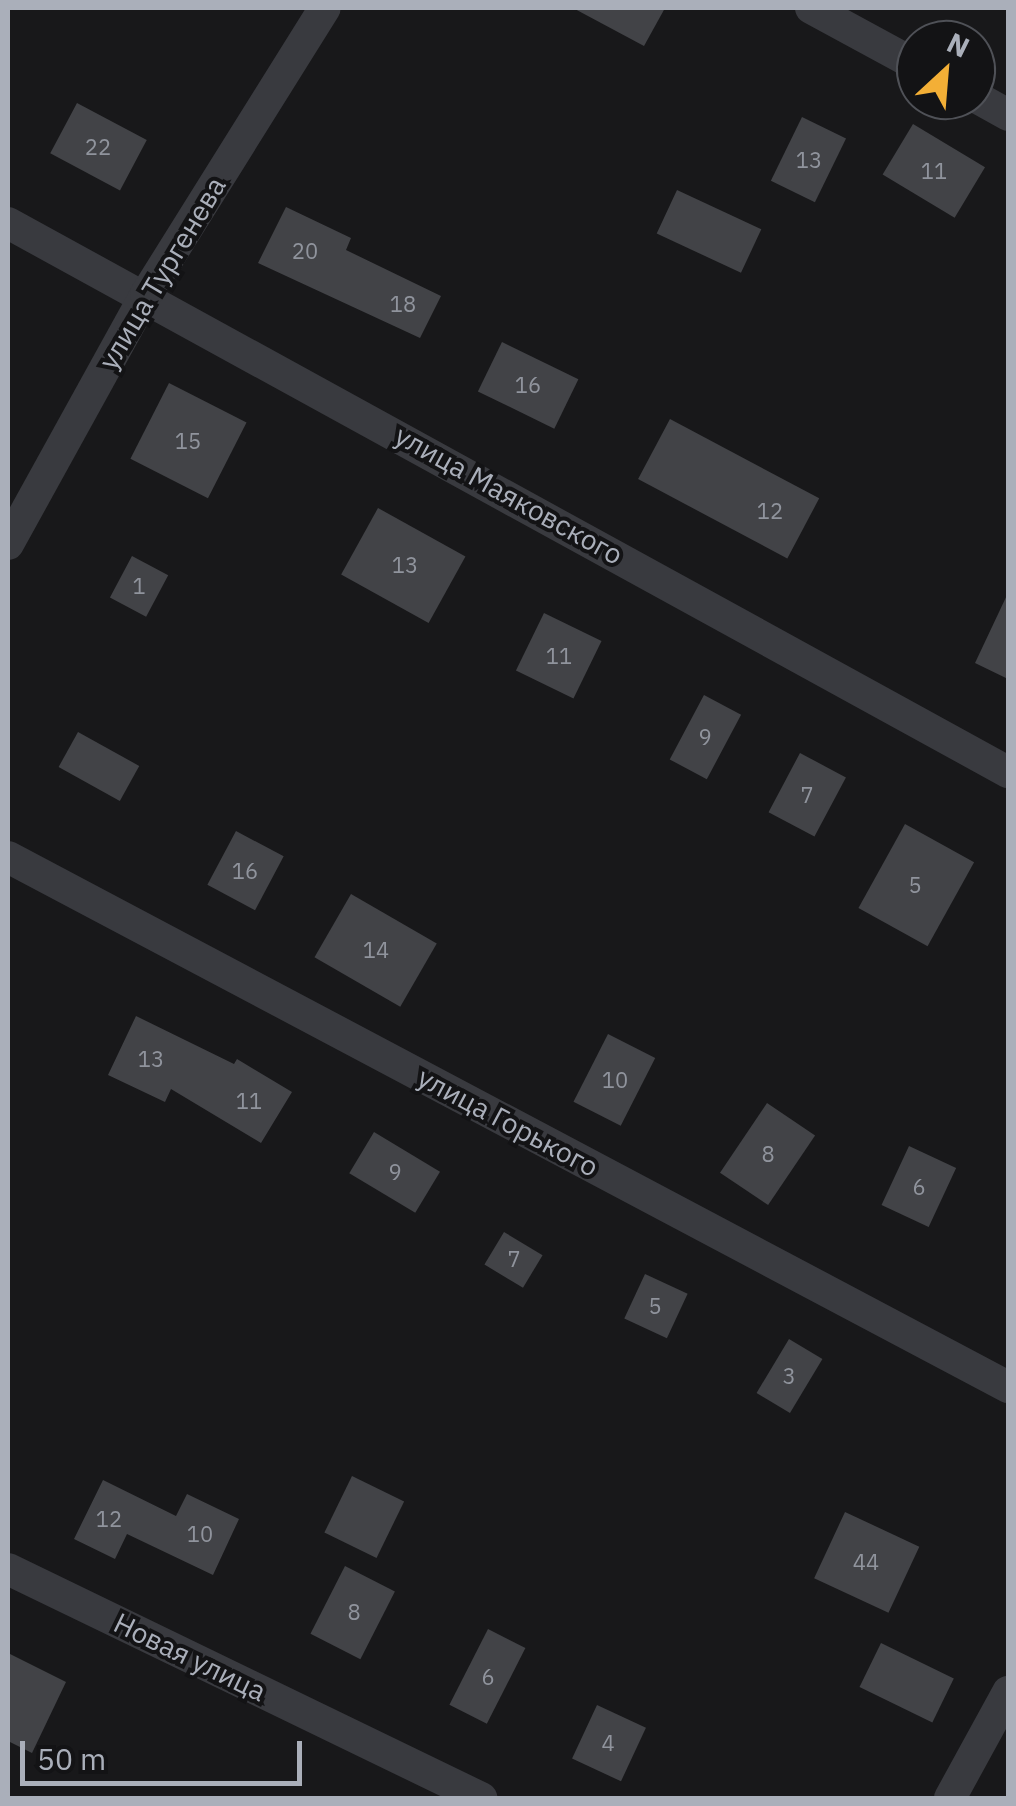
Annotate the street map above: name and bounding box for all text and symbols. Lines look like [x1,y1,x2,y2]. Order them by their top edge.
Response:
north arrow [896,20,996,120]
text: N [941,23,976,65]
house number: 22 [85,134,111,160]
house number: 13 [796,147,822,173]
house number: 11 [921,158,947,184]
street label: улица Тургенева [91,171,233,375]
house number: 20 [292,238,318,264]
house number: 18 [390,291,416,317]
house number: 16 [515,372,541,398]
street label: улица Маяковского [389,418,629,572]
house number: 15 [175,428,201,454]
house number: 12 [757,498,783,524]
house number: 13 [392,552,418,578]
house number: 1 [132,573,146,599]
house number: 11 [546,643,572,669]
house number: 9 [698,724,712,750]
house number: 7 [800,782,814,808]
house number: 16 [232,858,258,884]
house number: 5 [908,872,922,898]
house number: 14 [363,937,389,963]
house number: 13 [138,1046,164,1072]
street label: улица Горького [412,1060,604,1184]
house number: 10 [602,1067,628,1093]
house number: 11 [236,1088,262,1114]
house number: 8 [761,1141,775,1167]
house number: 9 [388,1159,402,1185]
house number: 6 [912,1174,926,1200]
house number: 7 [507,1246,521,1272]
house number: 5 [648,1293,662,1319]
house number: 3 [782,1363,796,1389]
house number: 12 [96,1506,122,1532]
house number: 10 [187,1521,213,1547]
house number: 44 [853,1549,879,1575]
house number: 8 [347,1599,361,1625]
street label: Новая улица [108,1606,272,1708]
house number: 6 [481,1664,495,1690]
scale bar [25,1721,308,1783]
house number: 4 [601,1730,615,1756]
text: 50 m [37,1739,106,1778]

